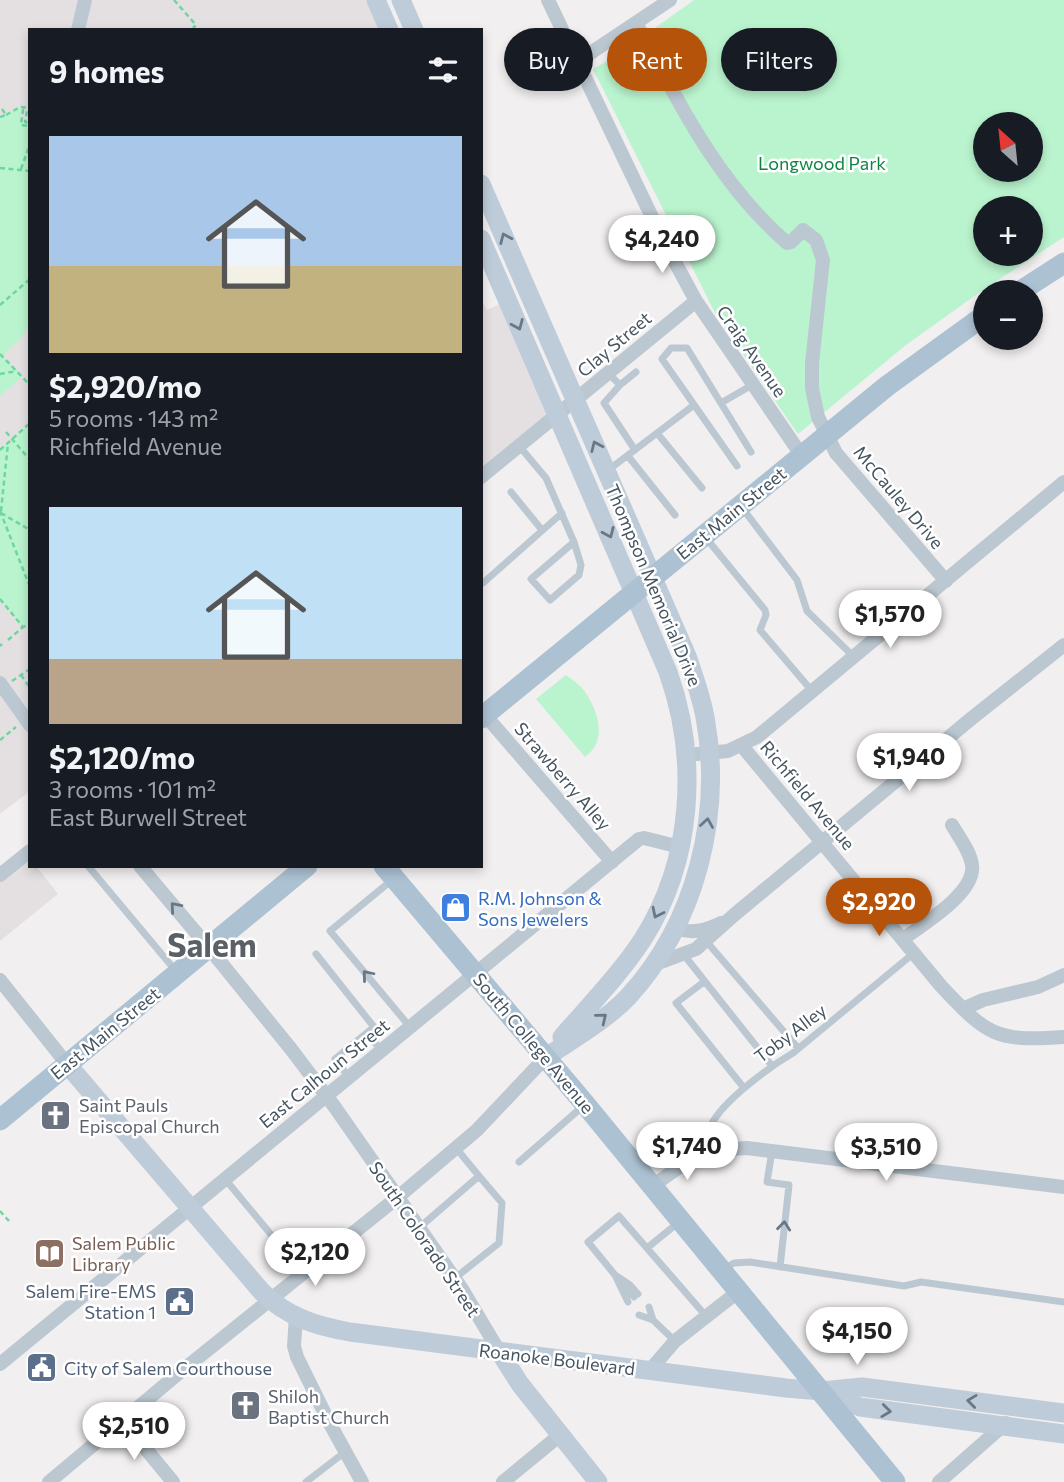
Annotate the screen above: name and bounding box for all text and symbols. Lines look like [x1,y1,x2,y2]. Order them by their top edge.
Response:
chip: Buy [504,28,593,91]
chip: Rent [607,28,707,91]
chip: Filters [721,28,837,91]
icon: filters [424,51,462,89]
text: 9 homes [49,52,164,89]
north arrow [973,112,1043,182]
map controls [973,112,1043,350]
park label: Longwood Park [758,152,886,174]
icon: home [193,181,319,307]
button: + [973,196,1043,266]
pin: $4,240 [605,216,719,275]
text: $4,240 [624,224,700,252]
one-way arrow [499,233,513,245]
button: − [973,280,1043,350]
street label: Craig Avenue [712,301,792,401]
street label: Clay Street [573,307,655,381]
one-way arrow [510,317,524,330]
text: $2,920/mo [49,367,202,404]
text: 5 rooms · 143 m² [49,404,218,432]
text: Richfield Avenue [49,432,222,460]
one-way arrow [590,441,604,454]
street label: McCauley Drive [849,441,949,553]
street label: East Main Street [672,462,790,564]
street label: Thompson Memorial Drive [601,481,707,689]
one-way arrow [601,526,615,538]
icon: home [193,552,319,678]
pin: $1,570 [833,590,947,650]
text: $1,570 [855,599,925,627]
street label: Strawberry Alley [510,718,616,834]
pin: $1,940 [852,734,966,793]
street label: Richfield Avenue [756,736,860,854]
text: $2,120/mo [49,738,195,775]
text: $1,940 [873,742,945,770]
text: 3 rooms · 101 m² [49,775,216,803]
text: East Burwell Street [49,803,247,831]
one-way arrow [699,817,714,829]
pin: $2,920 [822,878,936,938]
place label: R.M. Johnson & Sons Jewelers [478,887,602,930]
text: $2,920 [842,887,916,915]
shop icon: R.M. Johnson & Sons Jewelers [438,891,472,925]
one-way arrow [170,902,183,915]
one-way arrow [651,906,665,918]
district label: Salem [167,924,257,964]
street label: South College Avenue [469,968,599,1118]
one-way arrow [363,970,375,983]
street label: East Main Street [46,982,164,1084]
street label: Toby Alley [750,999,830,1067]
street label: East Calhoun Street [254,1014,394,1132]
one-way arrow [594,1014,607,1027]
place label: Saint Pauls Episcopal Church [79,1094,220,1137]
church icon: Saint Pauls Episcopal Church [39,1098,73,1132]
pin: $1,740 [630,1122,744,1182]
pin: $3,510 [829,1124,943,1183]
text: $1,740 [652,1131,722,1159]
text: $3,510 [850,1132,922,1160]
street label: South Colorado Street [365,1157,485,1321]
one-way arrow [777,1220,792,1232]
pin: $2,120 [258,1228,372,1288]
place label: Salem Public Library [72,1232,175,1275]
library icon: Salem Public Library [32,1236,66,1270]
text: $2,120 [281,1237,350,1265]
place label: Salem Fire-EMS Station 1 [25,1280,156,1323]
public building icon: Salem Fire-EMS Station 1 [162,1284,196,1318]
pin: $4,150 [800,1308,914,1367]
text: $4,150 [822,1316,892,1344]
street label: Roanoke Boulevard [478,1339,636,1379]
public building icon: City of Salem Courthouse [24,1351,58,1385]
place label: City of Salem Courthouse [64,1357,272,1379]
place label: Shiloh Baptist Church [268,1385,389,1428]
church icon: Shiloh Baptist Church [228,1389,262,1423]
one-way arrow [966,1394,978,1409]
pin: $2,510 [77,1402,191,1462]
one-way arrow [880,1403,892,1418]
text: $2,510 [98,1411,170,1439]

